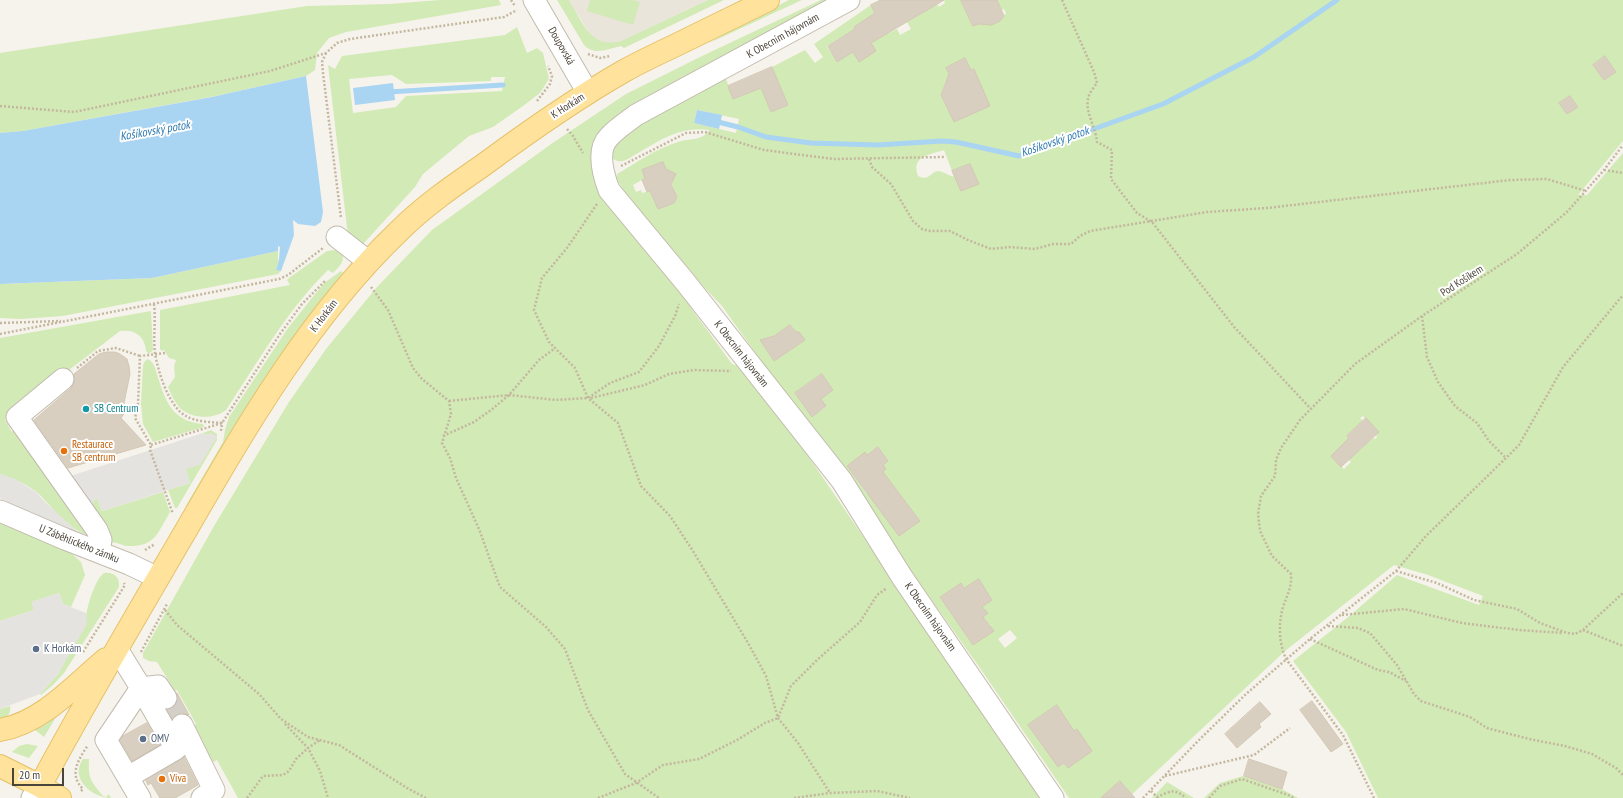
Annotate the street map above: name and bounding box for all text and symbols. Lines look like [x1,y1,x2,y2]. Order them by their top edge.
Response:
street label: K Obecním hájovnám [745,11,821,61]
street label: Doupovská [545,25,577,67]
street label: K Horkám [549,90,587,122]
water label: Košíkovský potok [119,118,191,144]
water label: Košíkovský potok [1019,124,1091,160]
street label: Pod Košíkem [1438,262,1486,300]
street label: K Horkám [308,297,340,335]
street label: K Obecním hájovnám [711,318,771,390]
place label: SB Centrum [94,402,138,416]
marker: SB Centrum [81,404,91,414]
place label: Restaurace SB centrum [72,438,115,464]
marker: Restaurace SB centrum [59,446,69,456]
street label: U Záběhlického zámku [37,522,121,566]
street label: K Obecním hájovnám [901,580,959,654]
place label: K Horkám [44,642,81,656]
marker: K Horkám [31,644,41,654]
place label: OMV [151,732,169,746]
marker: OMV [138,734,148,744]
scale bar [14,760,66,786]
text: 20 m [19,767,40,782]
place label: Viva [170,772,186,786]
marker: Viva [157,774,167,784]

